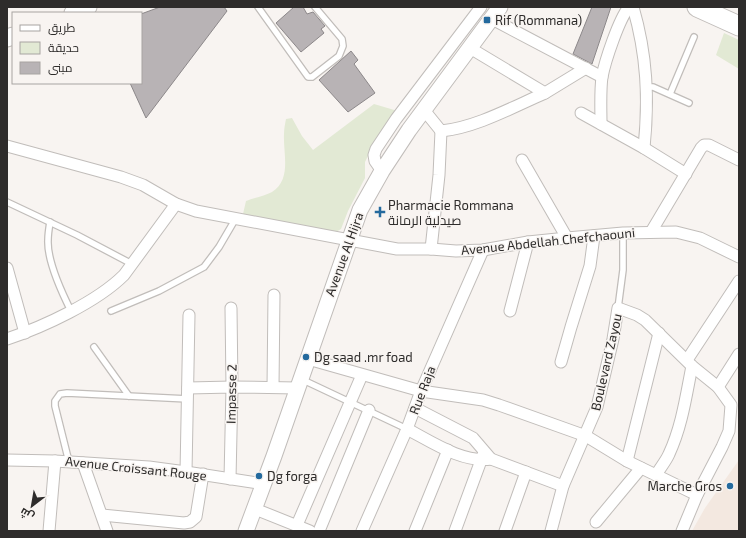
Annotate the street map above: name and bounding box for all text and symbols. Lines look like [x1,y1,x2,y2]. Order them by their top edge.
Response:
legend [12,12,142,84]
place label: Rif (Rommana) [495,12,582,28]
marker: Rif (Rommana) [482,15,492,25]
text: طريق [48,20,76,35]
text: حديقة [48,40,79,55]
text: مبنى [48,60,73,75]
place label: Pharmacie Rommana صيدلية الرمانة [388,197,514,228]
marker: Pharmacie Rommana صيدلية الرمانة [375,207,385,217]
street label: Avenue Al Hijra [321,210,367,298]
street label: Avenue Abdellah Chefchaouni [460,224,636,258]
street label: Boulevard Zayou [587,312,625,412]
place label: Dg saad .mr foad [314,349,413,365]
marker: Dg saad .mr foad [301,352,311,362]
street label: Rue Raja [405,363,439,417]
street label: Impasse 2 [222,364,240,424]
street label: Avenue Croissant Rouge [64,453,208,483]
place label: Dg forga [267,468,317,484]
marker: Dg forga [254,471,264,481]
place label: Marche Gros [647,478,722,494]
marker: Marche Gros [725,481,735,491]
north arrow [12,486,52,526]
text: ش [17,505,37,524]

